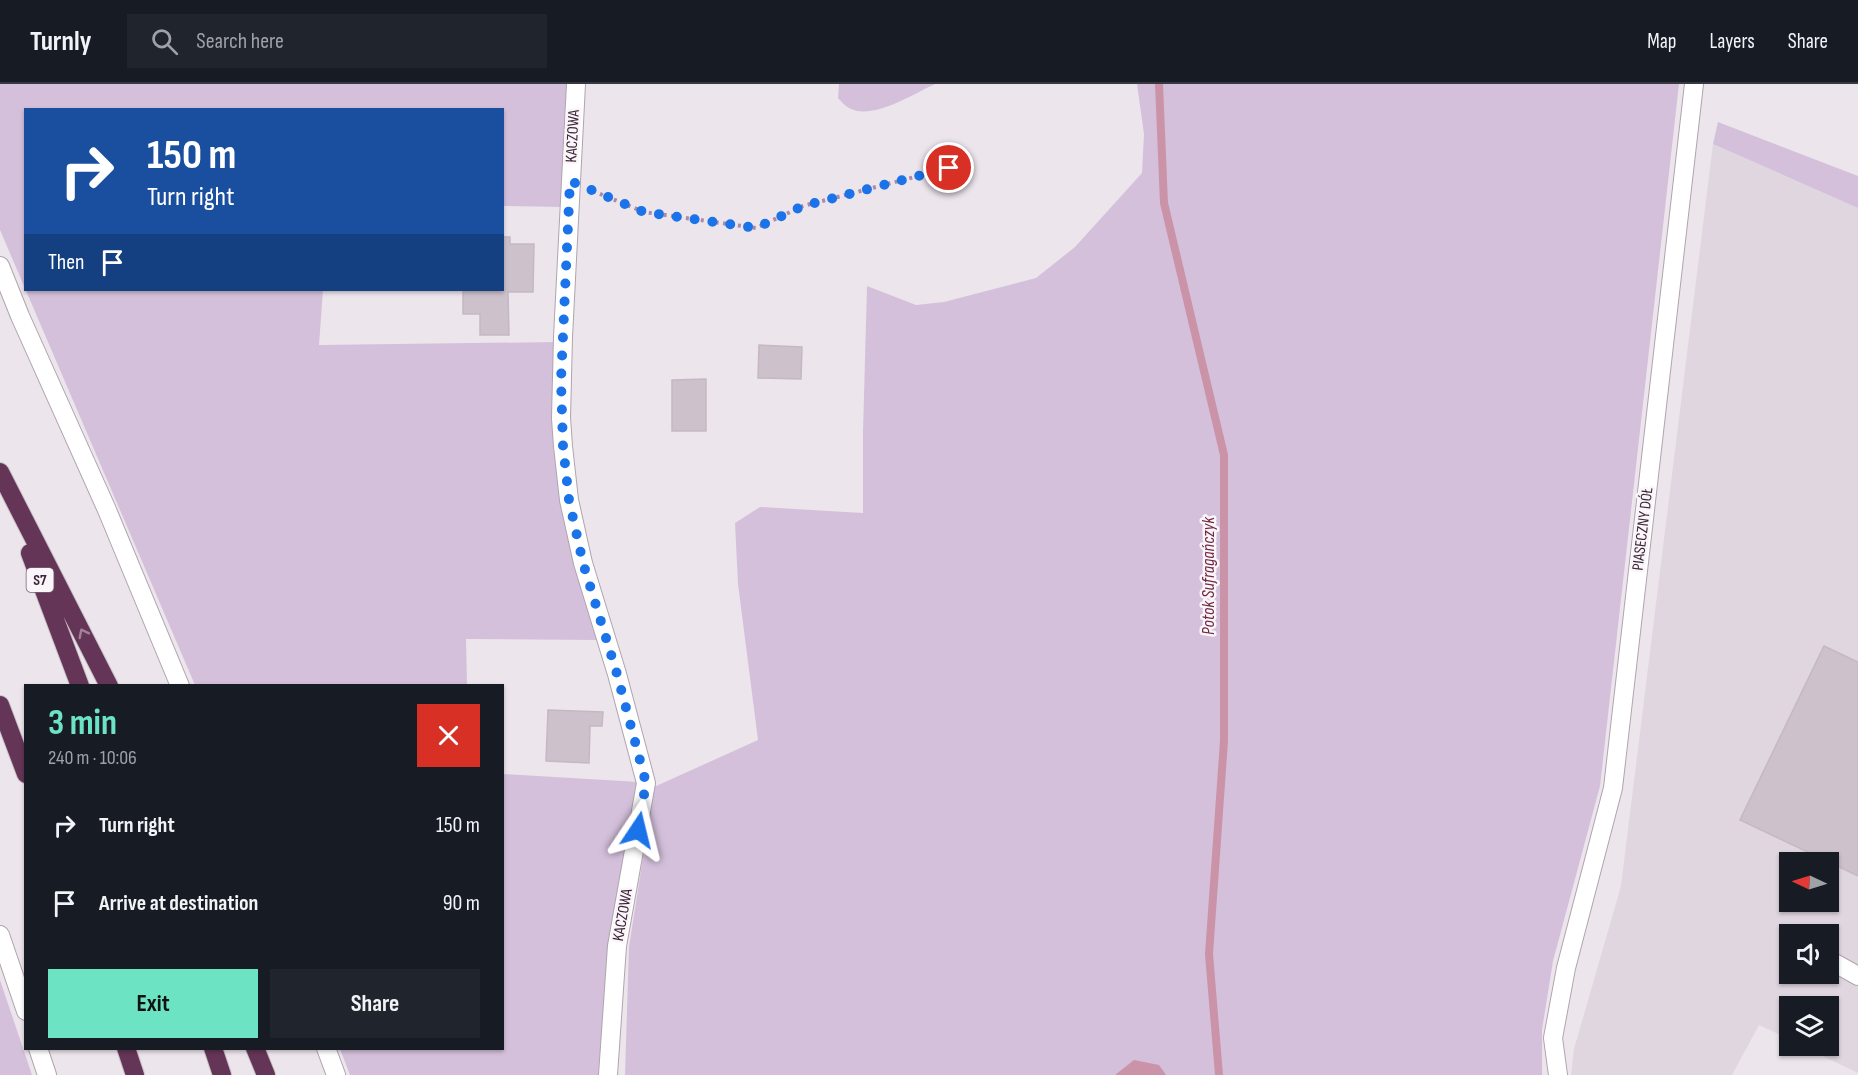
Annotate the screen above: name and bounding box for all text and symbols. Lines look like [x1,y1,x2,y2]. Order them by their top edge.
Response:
search box [127,14,547,68]
text: Turnly [30,25,91,58]
icon: search [148,25,181,58]
text: Search here [196,28,284,55]
text: Map [1647,29,1676,54]
text: Layers [1709,29,1755,54]
text: Share [1788,29,1828,54]
street label: KACZOWA [562,109,584,163]
text: 150 m [147,130,236,181]
icon: right [48,132,126,210]
pin [923,142,974,193]
icon: arrive [932,151,965,184]
text: Turn right [147,181,234,213]
icon: arrive [96,246,129,279]
text: Then [48,249,84,276]
street label: PIASECZNY DÓŁ [1628,486,1658,572]
water label: Potok Sufragańczyk [1198,516,1219,635]
road number: S7 [26,568,54,592]
one-way arrow [78,629,90,640]
text: 3 min [48,702,117,745]
button: close [417,704,480,767]
text: 240 m · 10:06 [48,746,137,770]
position arrow [606,798,670,862]
icon: right [48,809,81,842]
text: Turn right [99,812,175,839]
text: 150 m [436,812,480,839]
north arrow [1779,852,1839,912]
map controls [1779,852,1839,1056]
icon: arrive [48,887,81,920]
street label: KACZOWA [609,887,637,943]
text: Arrive at destination [99,890,258,917]
text: 90 m [443,890,480,917]
button: sound [1779,924,1839,984]
button: Exit [48,969,258,1038]
button: Share [270,969,480,1038]
button: layers [1779,996,1839,1056]

